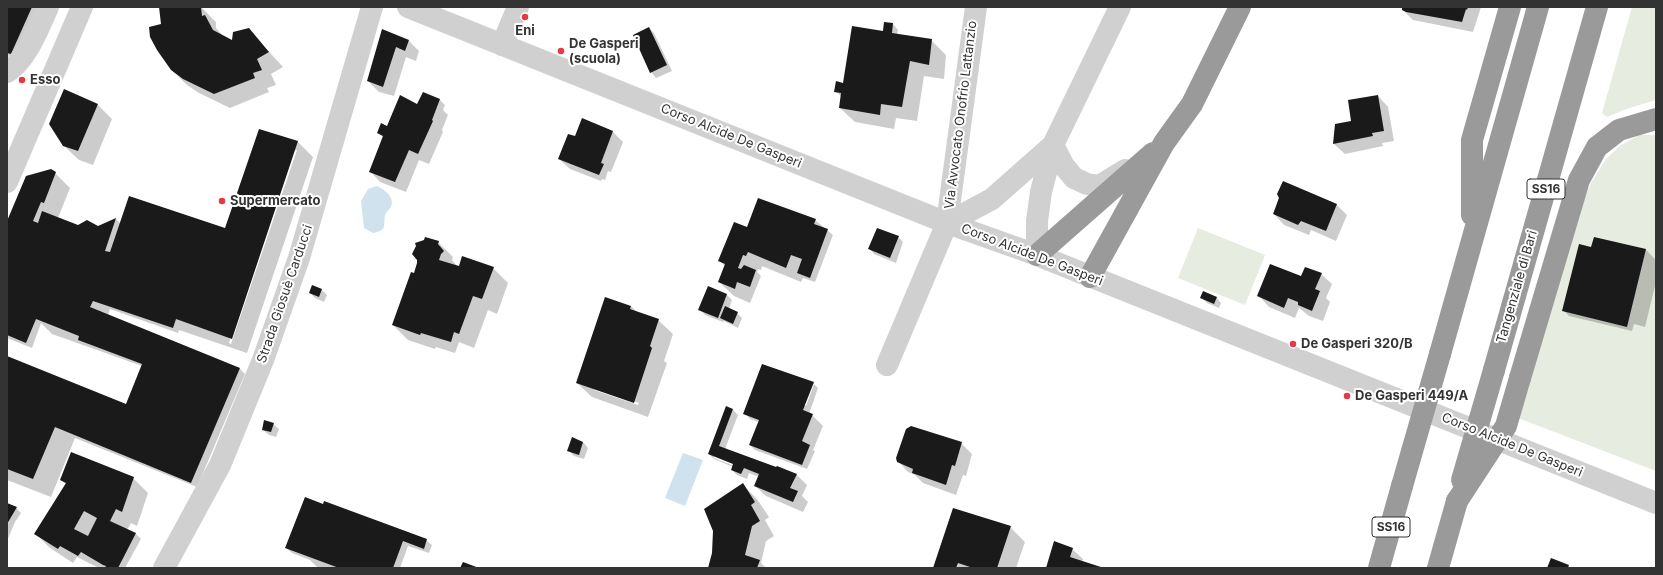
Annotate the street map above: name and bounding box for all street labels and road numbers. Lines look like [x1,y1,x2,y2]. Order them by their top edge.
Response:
street label: Via Avvocato Onofrio Lattanzio [942,20,980,210]
street label: Corso Alcide De Gasperi [658,101,804,171]
road number: SS16 [1527,179,1565,199]
street label: Corso Alcide De Gasperi [959,221,1105,289]
street label: Strada Giosuè Carducci [254,223,316,365]
street label: Tangenziale di Bari [1493,229,1541,345]
street label: Corso Alcide De Gasperi [1439,410,1585,480]
road number: SS16 [1372,517,1410,537]

